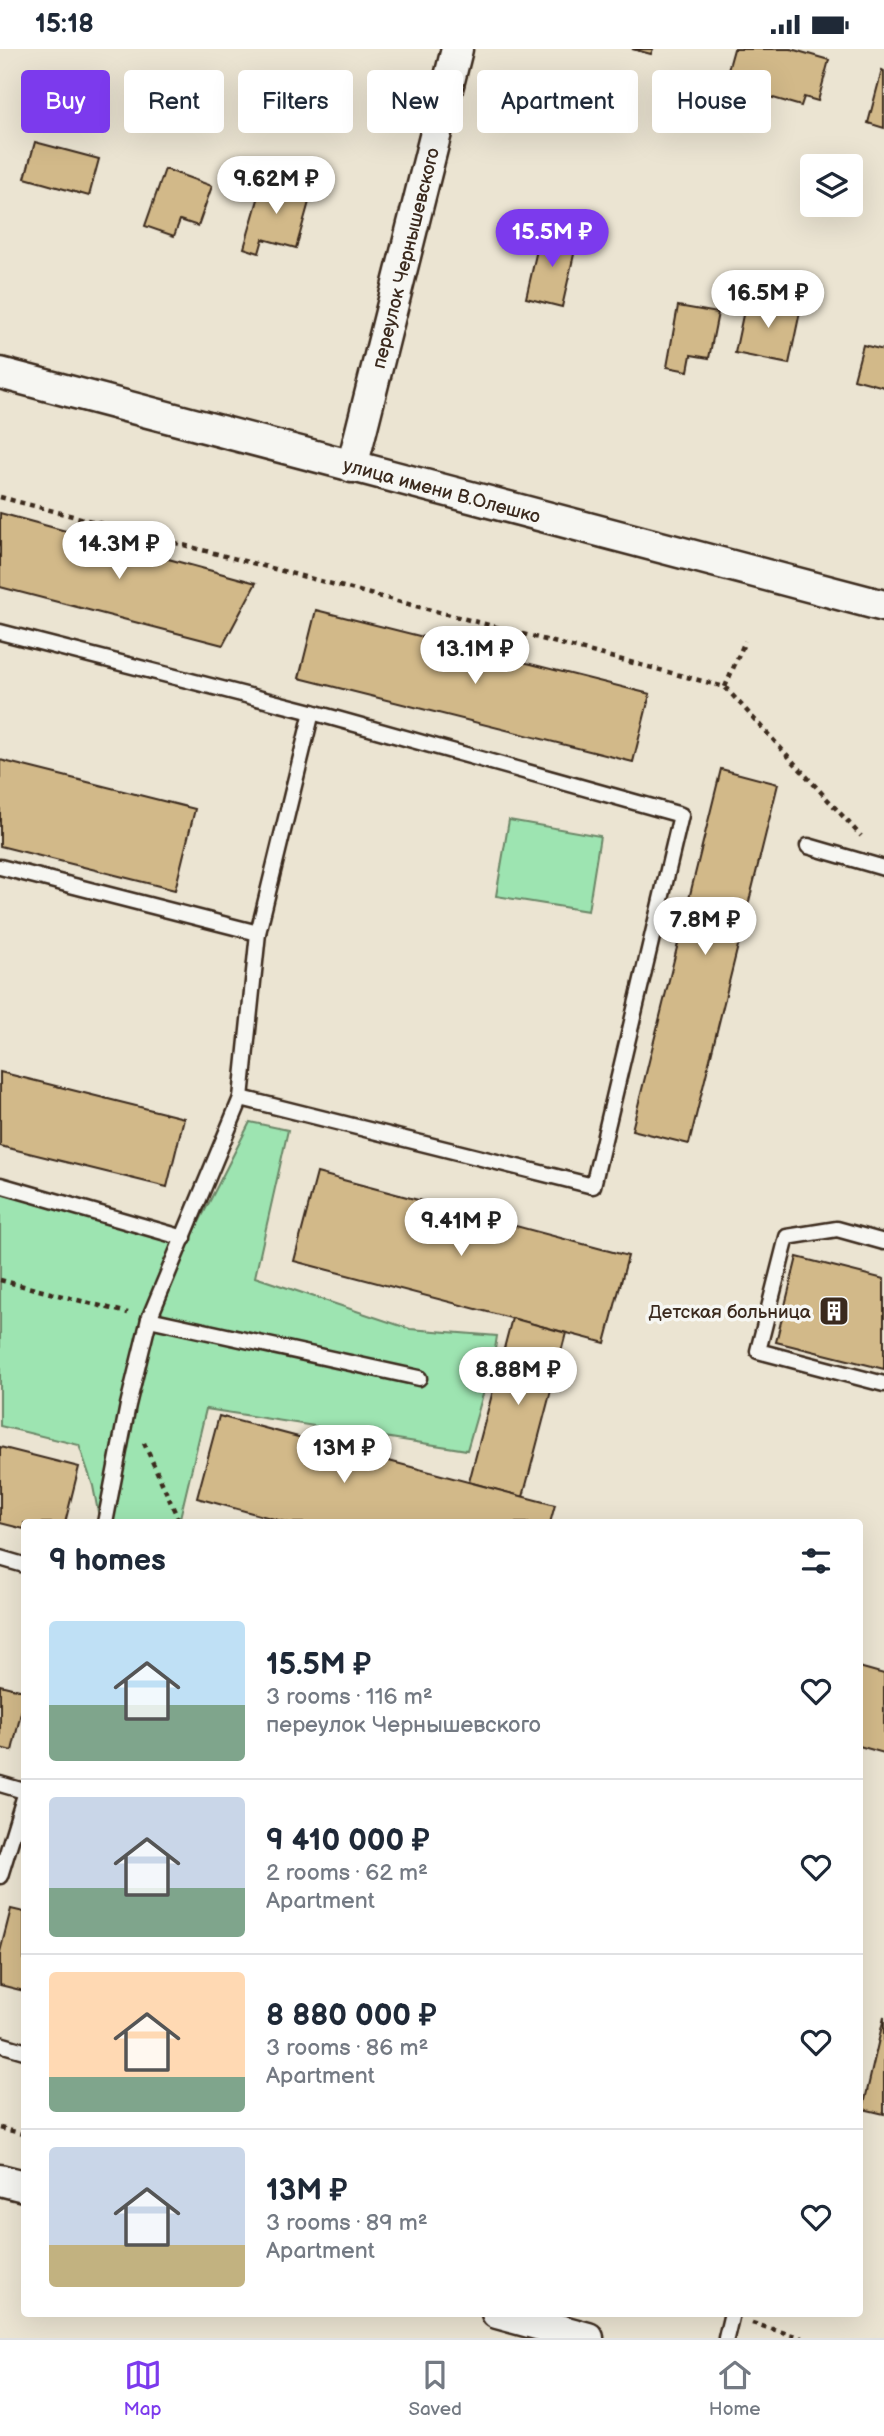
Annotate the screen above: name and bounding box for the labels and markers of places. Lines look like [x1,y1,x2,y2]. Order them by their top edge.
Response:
pin: 9.62M ₽ [211,157,341,216]
pin: 15.5M ₽ [487,209,617,269]
pin: 16.5M ₽ [703,271,833,330]
pin: 14.3M ₽ [54,521,184,581]
pin: 13.1M ₽ [410,627,540,686]
pin: 7.8M ₽ [648,897,762,957]
pin: 9.41M ₽ [396,1199,526,1258]
building icon: Детская больница [817,1294,851,1328]
place label: Детская больница [648,1301,811,1324]
pin: 8.88M ₽ [453,1347,583,1407]
pin: 13M ₽ [295,1425,393,1485]

